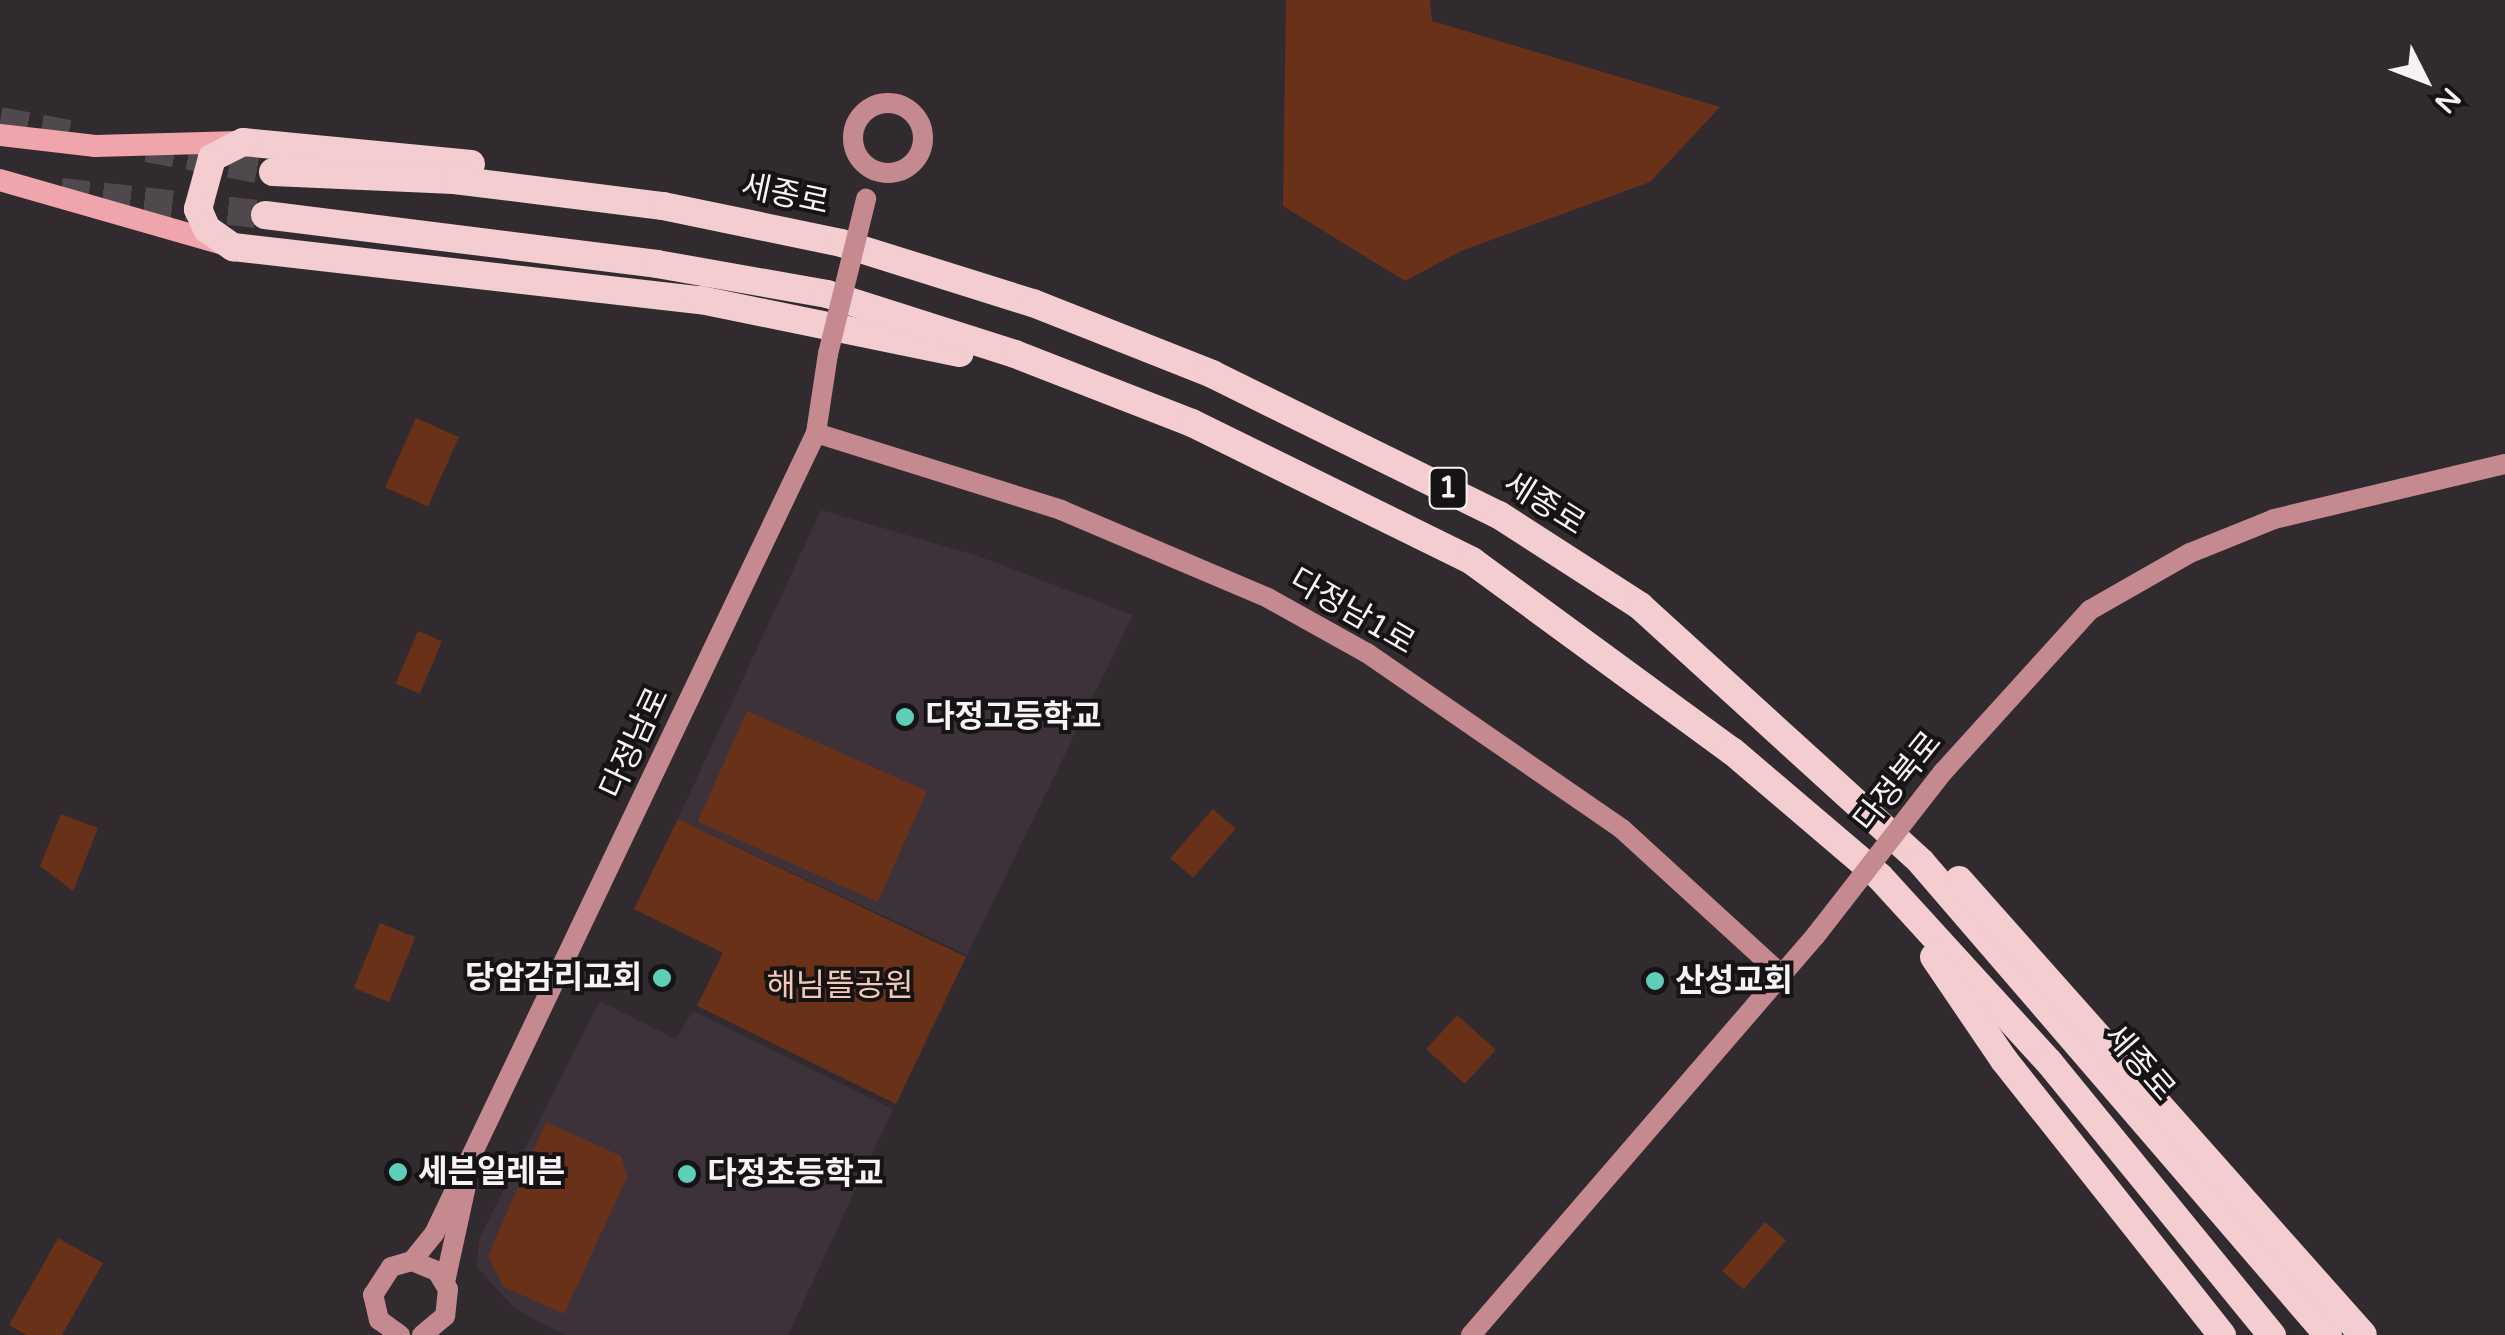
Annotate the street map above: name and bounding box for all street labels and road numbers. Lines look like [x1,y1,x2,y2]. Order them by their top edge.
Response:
street label: 세종로 [738,167,832,223]
road number: 1 [1428,463,1468,513]
street label: 세종로 [1496,464,1592,544]
street label: 다정남1로 [1283,561,1421,663]
street label: 다정남로 [593,682,677,804]
street label: 다정북로 [1846,724,1950,840]
street label: 세종로 [2096,1017,2182,1109]

